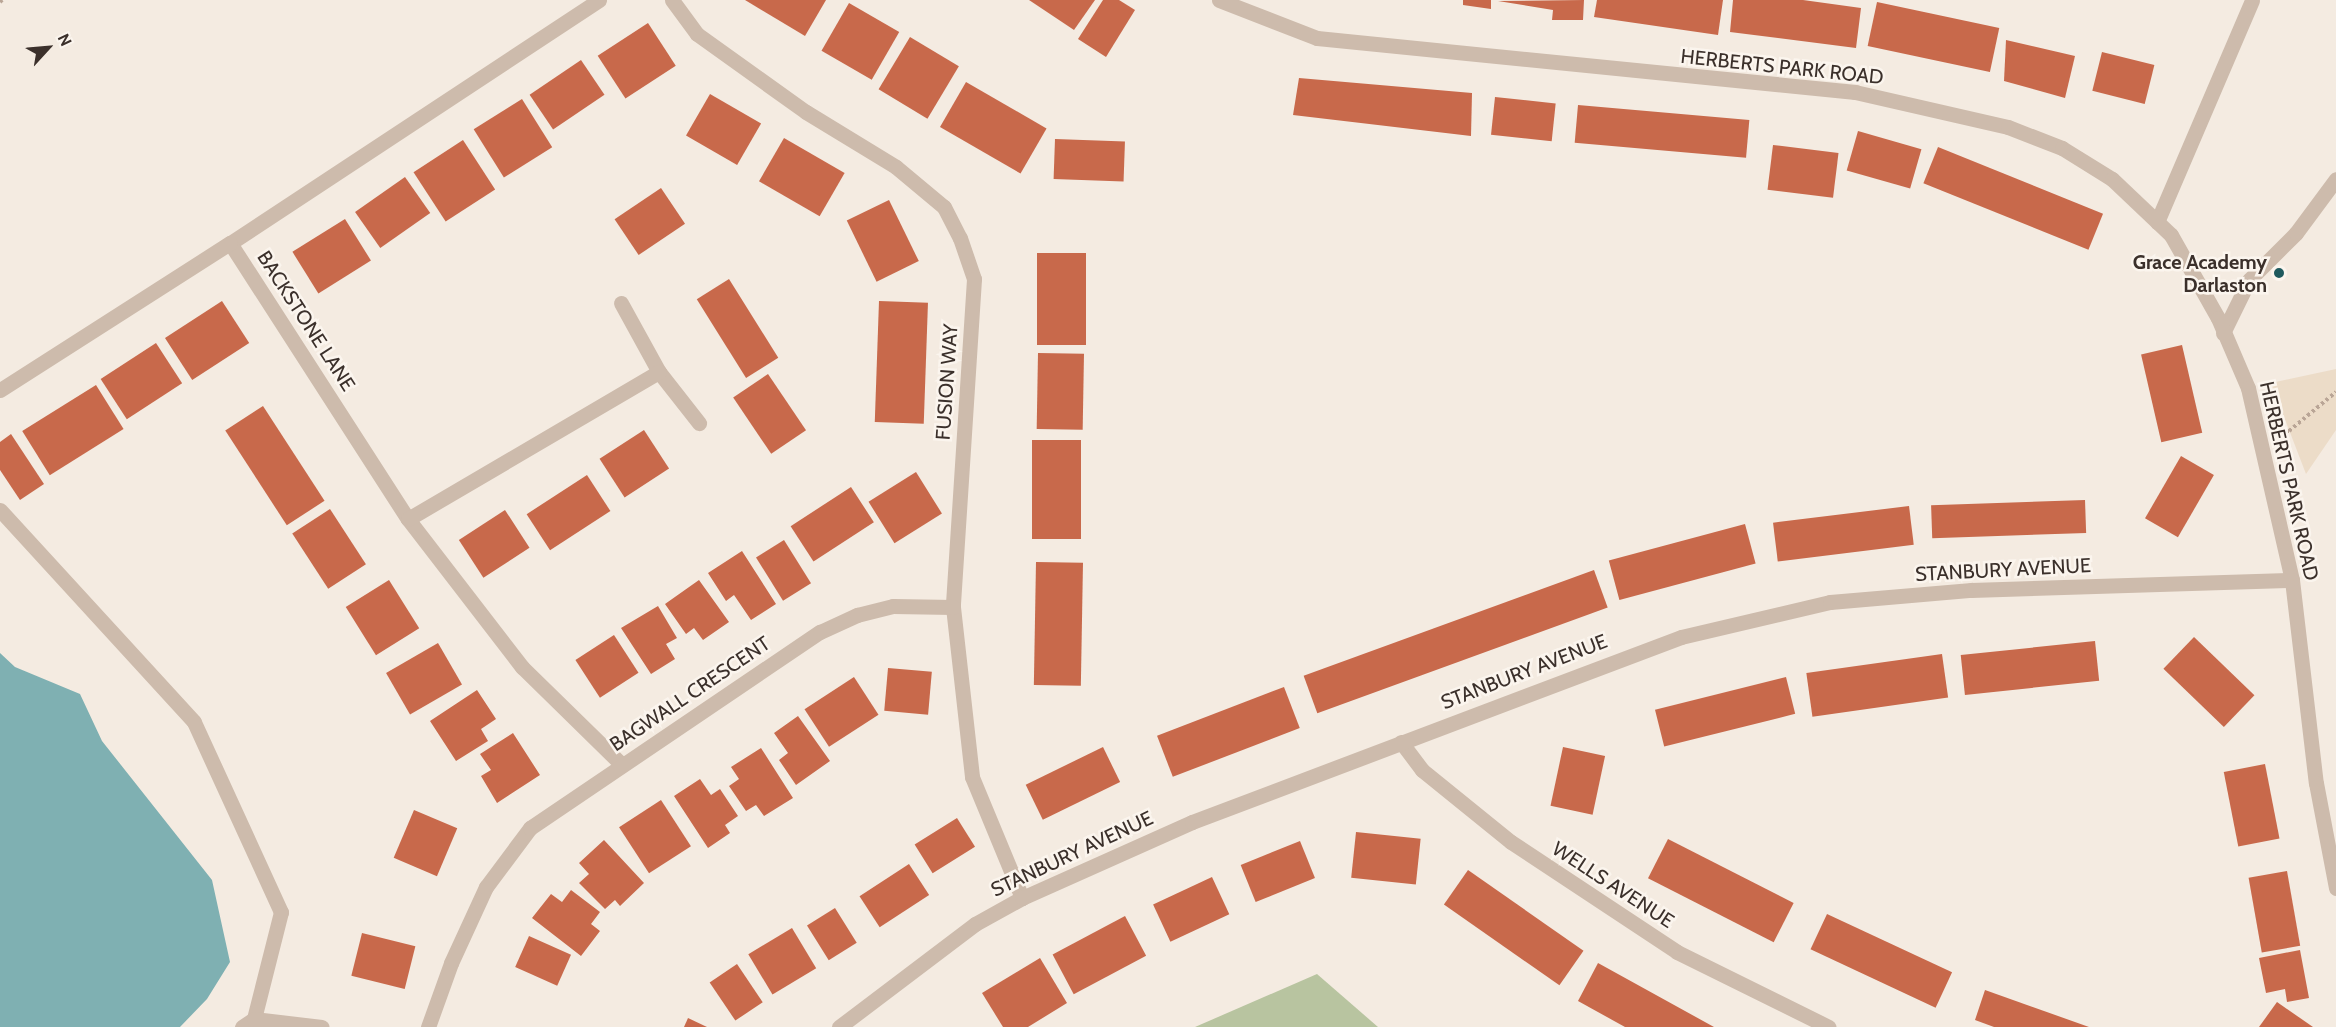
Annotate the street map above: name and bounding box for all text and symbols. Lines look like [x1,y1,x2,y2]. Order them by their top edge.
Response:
north arrow [18,18,78,78]
text: N [54,31,76,49]
street label: HERBERTS PARK ROAD [1679,44,1885,90]
street label: BACKSTONE LANE [252,247,360,395]
place label: Grace Academy Darlaston [2133,250,2267,297]
marker: Grace Academy Darlaston [2272,266,2286,280]
street label: FUSION WAY [931,323,963,441]
street label: HERBERTS PARK ROAD [2254,379,2324,583]
street label: STANBURY AVENUE [1914,553,2092,587]
street label: STANBURY AVENUE [1438,629,1610,715]
street label: BAGWALL CRESCENT [605,632,775,756]
street label: STANBURY AVENUE [987,806,1157,902]
street label: WELLS AVENUE [1548,837,1678,933]

